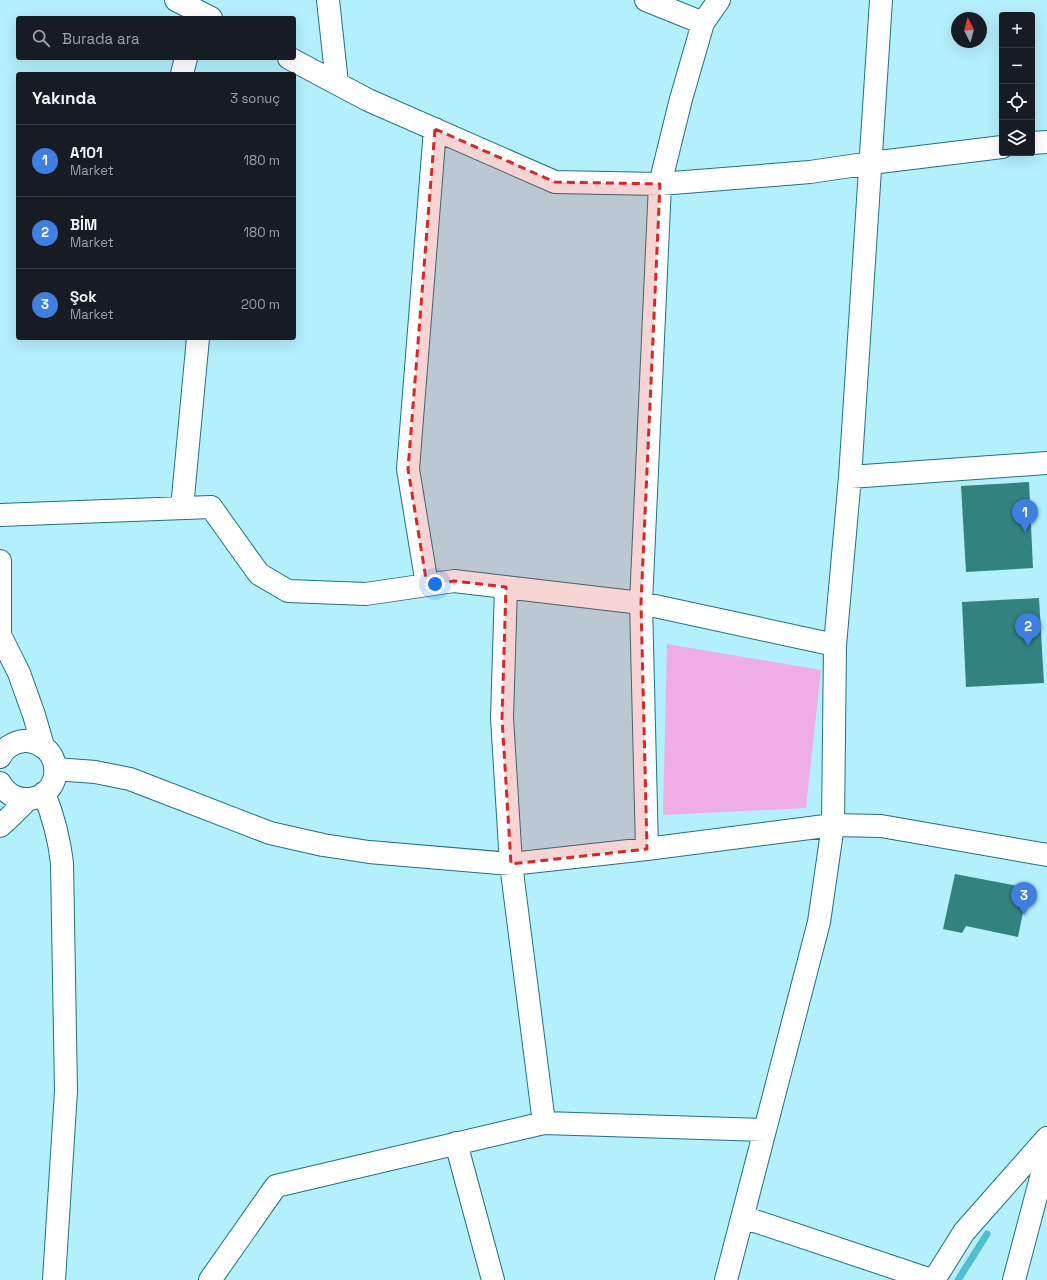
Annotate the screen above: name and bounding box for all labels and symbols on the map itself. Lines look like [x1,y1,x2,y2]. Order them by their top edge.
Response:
north arrow [951,12,987,48]
pin: 1 [1012,499,1038,532]
your location [425,574,445,594]
pin: 2 [1015,613,1041,646]
pin: 3 [1011,882,1037,915]

